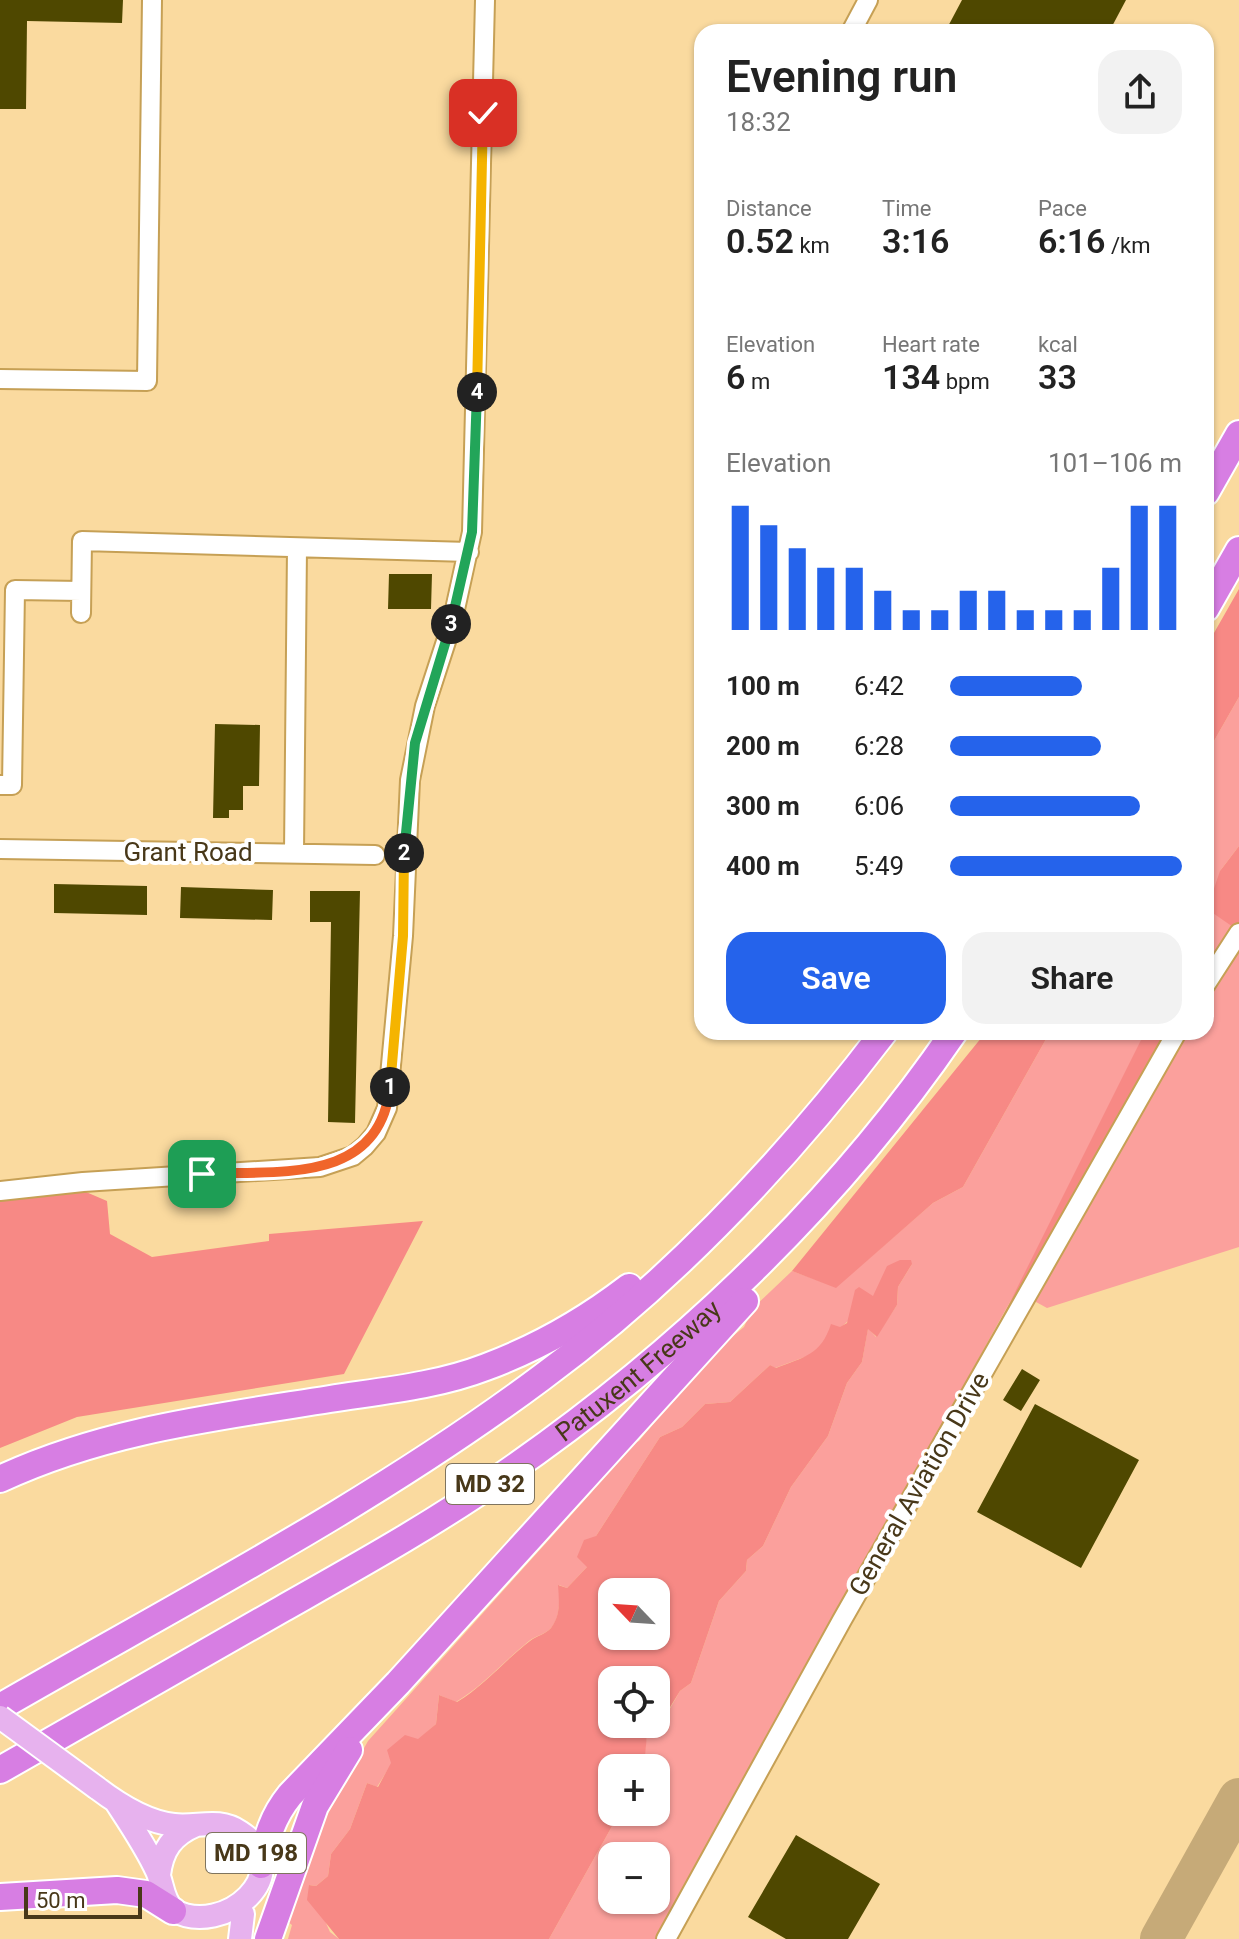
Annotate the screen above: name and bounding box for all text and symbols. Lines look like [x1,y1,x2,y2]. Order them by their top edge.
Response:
button: share [1098,50,1182,134]
text: Evening run [726,51,957,103]
pin [449,79,517,147]
icon: check [461,91,505,135]
text: 18:32 [726,107,791,137]
text: Distance [726,196,812,221]
text: Time [882,196,931,221]
text: Pace [1038,196,1087,221]
text: 0.52 [726,221,794,261]
text: 3:16 [882,221,950,261]
text: 6:16 [1038,221,1106,261]
text: km [794,233,830,258]
text: /km [1106,233,1151,258]
text: Elevation [726,332,815,357]
text: Heart rate [882,332,980,357]
text: kcal [1038,332,1078,357]
text: 6 [726,357,745,397]
text: 134 [882,357,940,397]
text: 33 [1038,357,1077,397]
text: m [745,369,770,394]
text: bpm [940,369,990,394]
pin: 4 [457,372,497,412]
text: 4 [471,379,483,404]
text: Elevation [726,448,831,478]
text: 101–106 m [1048,448,1182,478]
pin: 3 [431,604,471,644]
text: 3 [445,611,457,636]
text: 100 m [726,671,800,701]
text: 6:42 [854,671,904,701]
text: 200 m [726,731,800,761]
text: 6:28 [854,731,904,761]
text: 300 m [726,791,800,821]
text: 6:06 [854,791,904,821]
pin: 2 [384,833,424,873]
street label: Grant Road [123,837,253,867]
text: 2 [398,840,410,865]
text: 400 m [726,851,800,881]
text: 5:49 [854,851,904,881]
button: Save [726,932,946,1024]
button: Share [962,932,1182,1024]
pin: 1 [370,1067,410,1107]
text: 1 [384,1074,396,1099]
pin [168,1140,236,1208]
icon: arrive [180,1152,224,1196]
street label: Patuxent Freeway [550,1294,727,1448]
street label: General Aviation Drive [843,1367,995,1601]
road number: MD 32 [446,1464,534,1504]
north arrow [598,1578,670,1650]
map controls [598,1578,670,1914]
button: locate [598,1666,670,1738]
button: + [598,1754,670,1826]
road number: MD 198 [206,1833,306,1873]
button: − [598,1842,670,1914]
scale bar [24,1883,142,1919]
text: 50 m [36,1888,85,1913]

